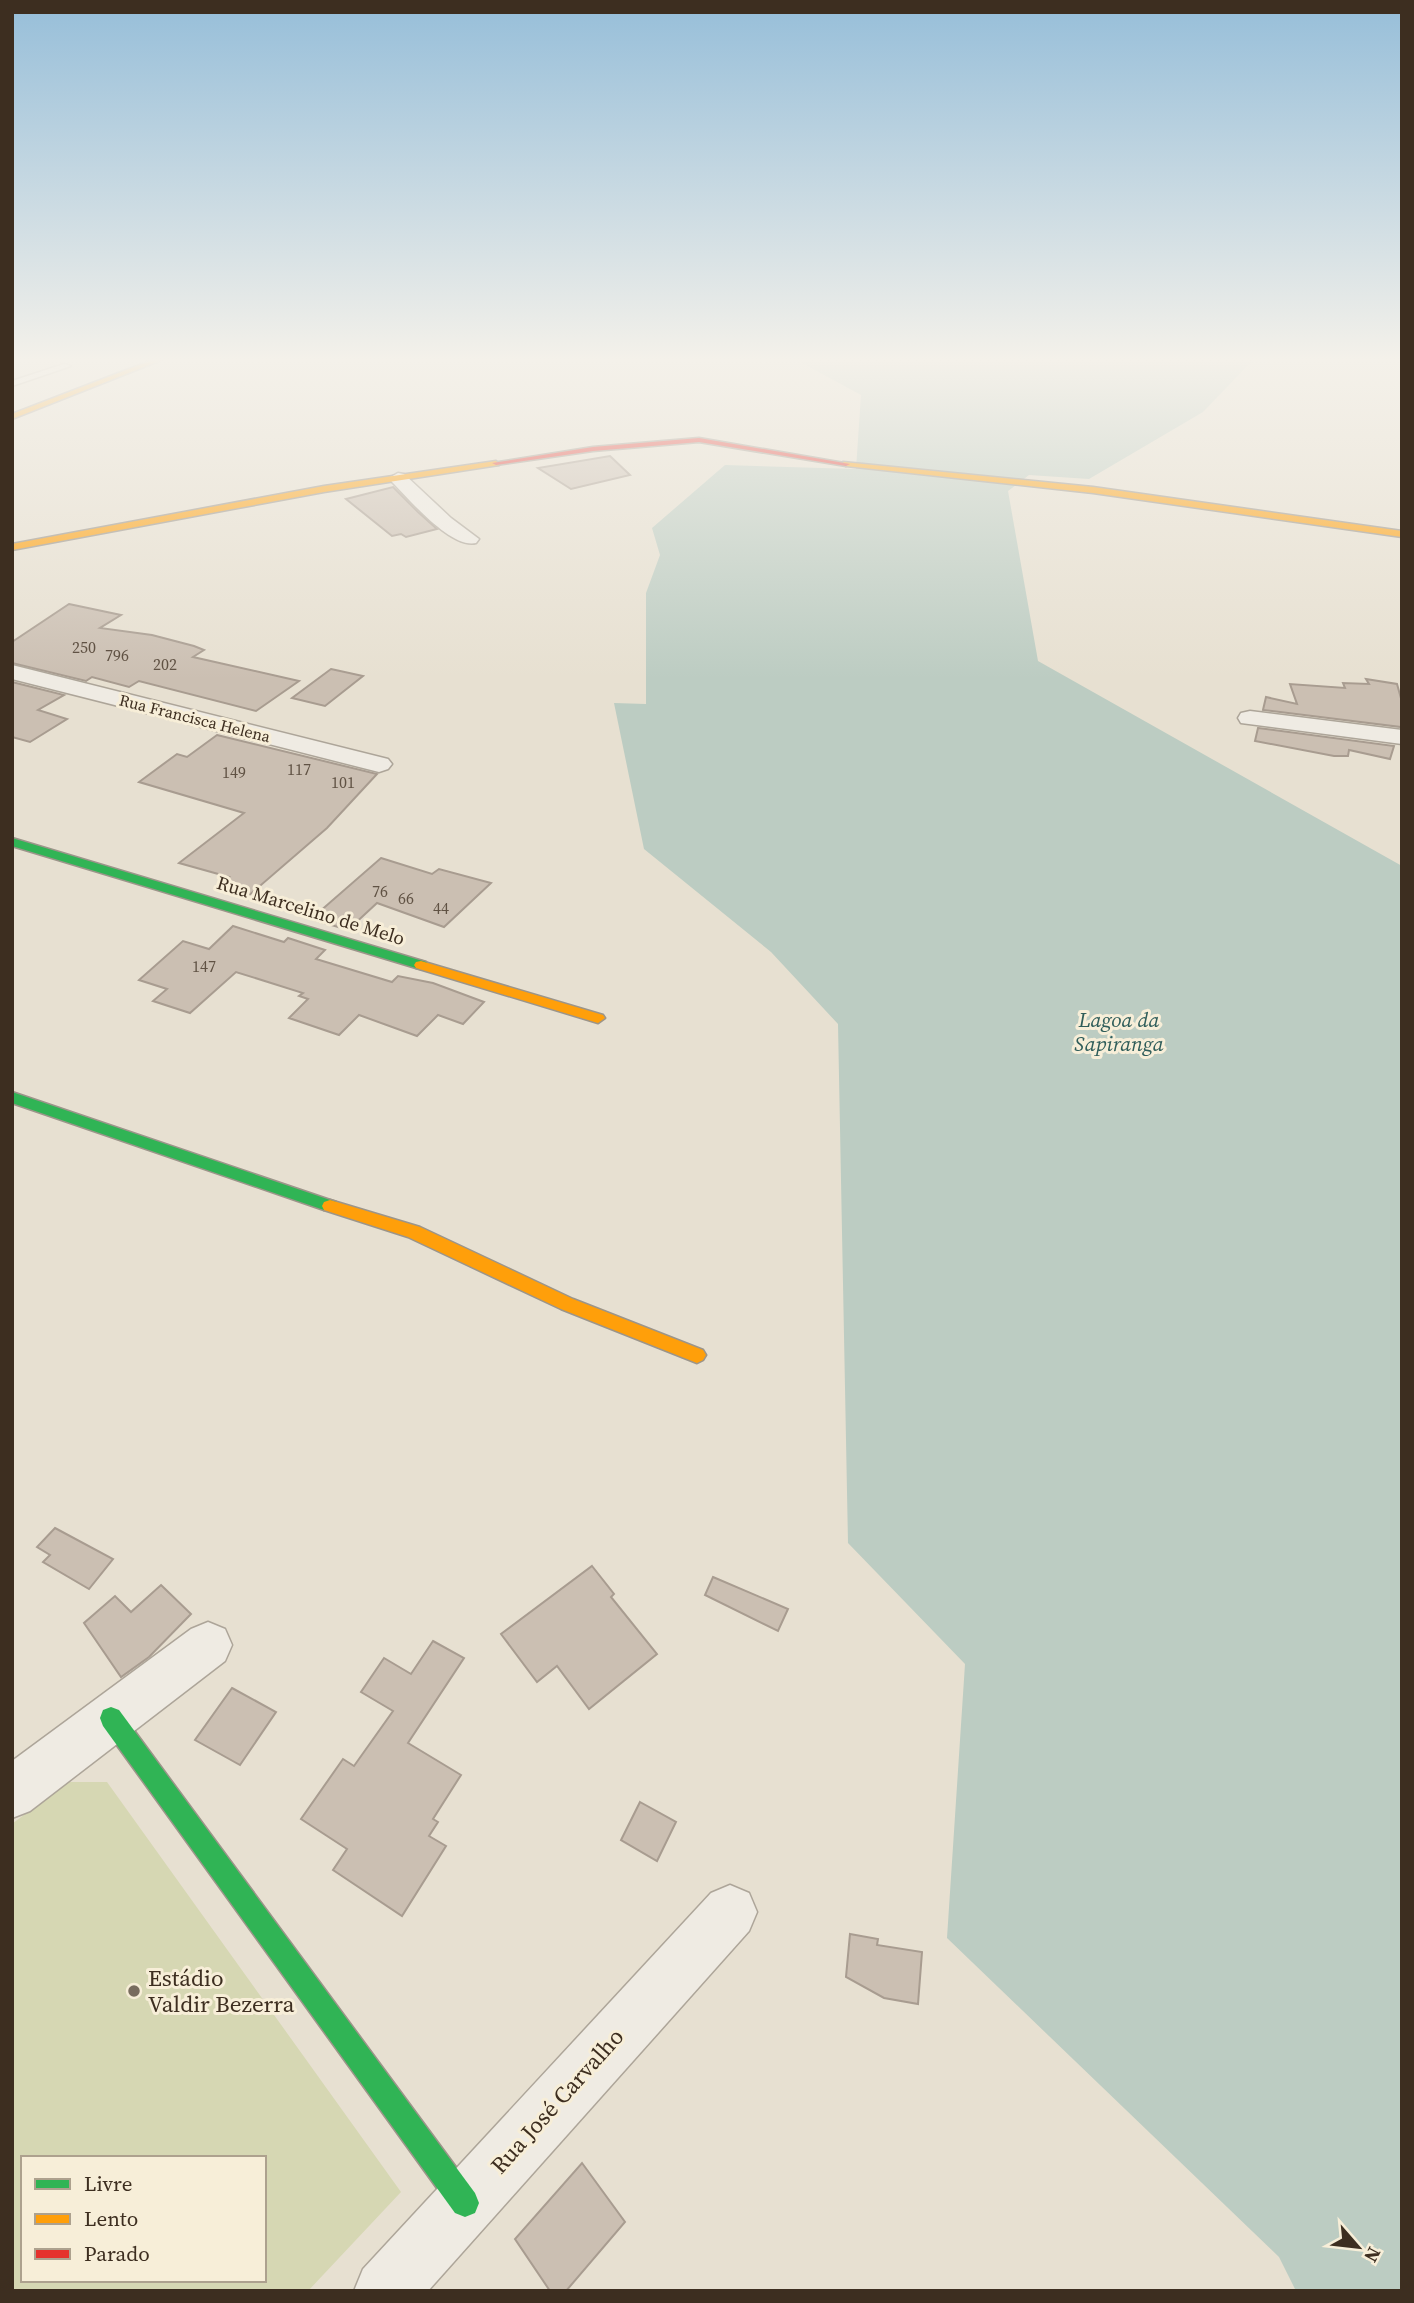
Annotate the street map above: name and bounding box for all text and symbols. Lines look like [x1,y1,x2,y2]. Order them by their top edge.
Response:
house number: 250 [72,636,96,658]
house number: 796 [105,644,129,666]
house number: 202 [153,653,177,675]
street label: Rua Francisca Helena [117,689,274,748]
house number: 117 [287,758,311,780]
house number: 149 [222,761,246,783]
house number: 101 [331,771,355,793]
street label: Rua Marcelino de Melo [214,869,408,951]
house number: 76 [372,880,388,902]
house number: 66 [398,887,414,909]
house number: 44 [433,897,449,919]
house number: 147 [192,955,216,977]
water label: Lagoa da Sapiranga [1074,1005,1164,1058]
place label: Estádio Valdir Bezerra [148,1962,295,2020]
marker: Estádio Valdir Bezerra [126,1983,142,1999]
street label: Rua José Carvalho [483,2021,631,2181]
legend [21,2156,266,2282]
text: Livre [84,2169,132,2198]
text: Lento [84,2204,138,2233]
north arrow [1323,2212,1393,2282]
text: Parado [84,2239,150,2268]
text: N [1358,2243,1388,2267]

